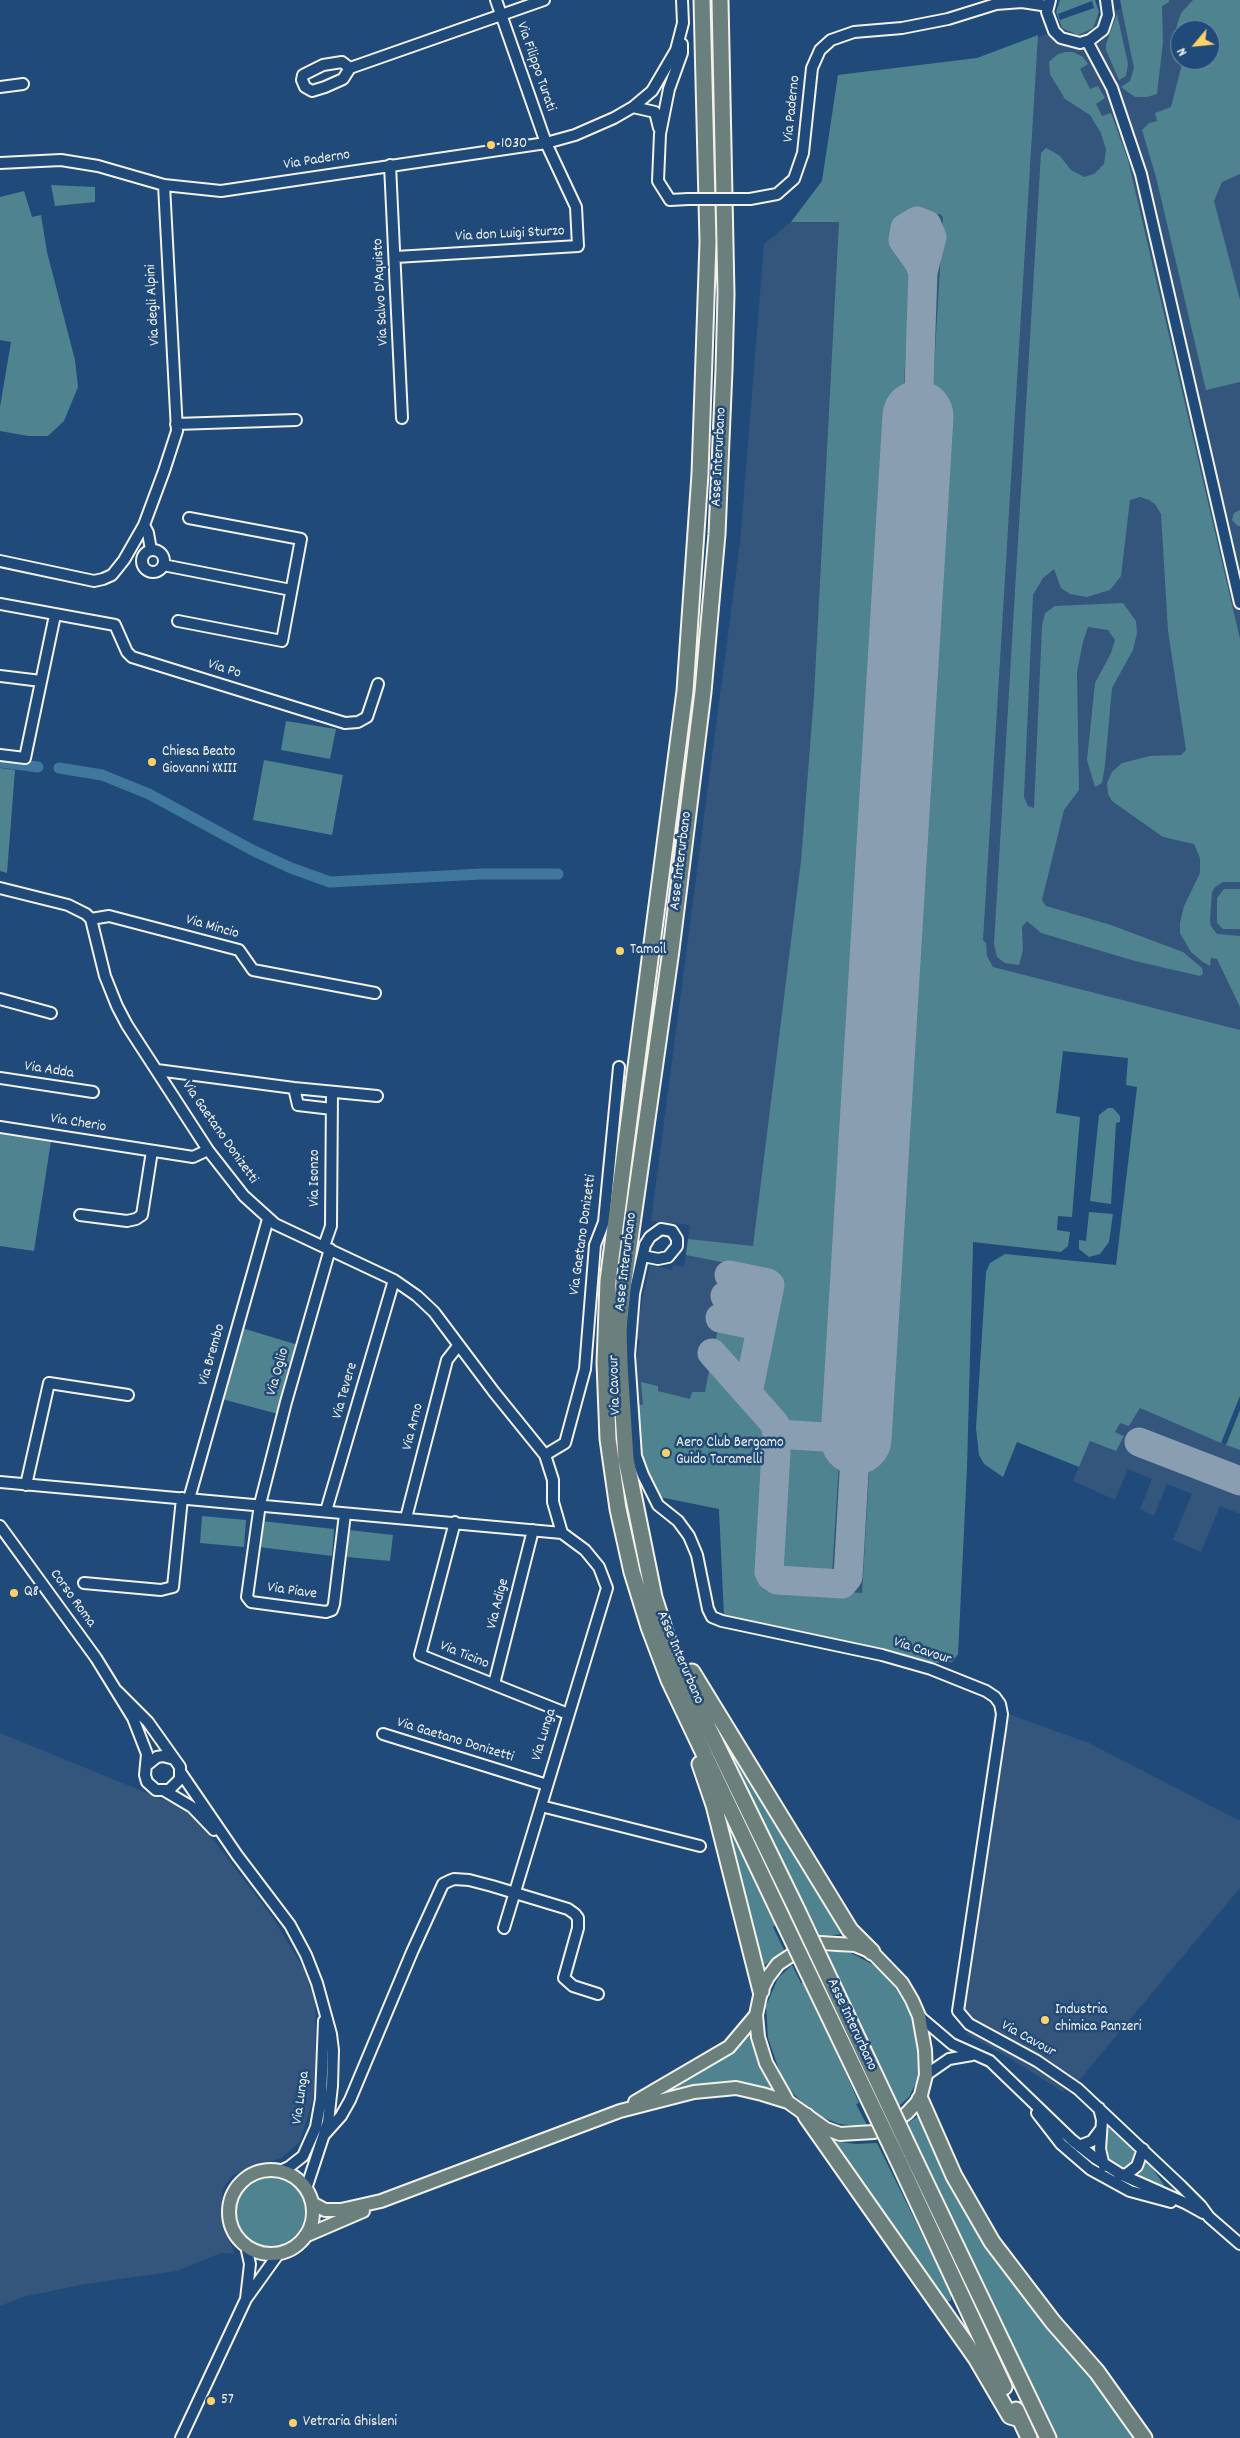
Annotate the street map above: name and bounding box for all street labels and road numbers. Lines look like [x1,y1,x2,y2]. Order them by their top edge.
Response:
street label: Via Filippo Turati [511,20,559,114]
street label: Via Paderno [781,75,805,143]
street label: Via Paderno [282,147,352,175]
street label: Via don Luigi Sturzo [455,223,565,247]
street label: Via Salvo D'Aquisto [370,238,394,346]
street label: Via degli Alpini [143,264,165,346]
street label: Asse Interurbano [708,407,732,507]
street label: Via Po [205,656,243,684]
street label: Asse Interurbano [667,811,697,911]
street label: Via Mincio [183,912,241,944]
street label: Via Adda [23,1058,75,1084]
street label: Via Gaetano Donizetti [177,1078,261,1188]
street label: Via Cherio [49,1111,107,1137]
street label: Via Isonzo [307,1149,325,1207]
street label: Via Gaetano Donizetti [567,1174,601,1296]
street label: Asse Interurbano [612,1212,642,1312]
street label: Via Brembo [196,1322,230,1388]
street label: Via Oglio [264,1346,294,1398]
street label: Via Cavour [606,1355,626,1415]
street label: Via Tevere [329,1361,363,1421]
street label: Via Arno [399,1402,429,1452]
street label: Corso Roma [45,1566,99,1632]
street label: Via Adige [484,1577,514,1631]
street label: Via Piave [266,1580,318,1604]
street label: Asse Interurbano [651,1609,707,1707]
street label: Via Cavour [891,1634,953,1670]
street label: Via Ticino [437,1638,491,1674]
street label: Via Lunga [529,1707,561,1763]
street label: Via Gaetano Donizetti [394,1715,516,1767]
street label: Asse Interurbano [822,1976,880,2074]
street label: Via Cavour [997,2018,1059,2062]
street label: Via Lunga [289,2070,315,2126]

